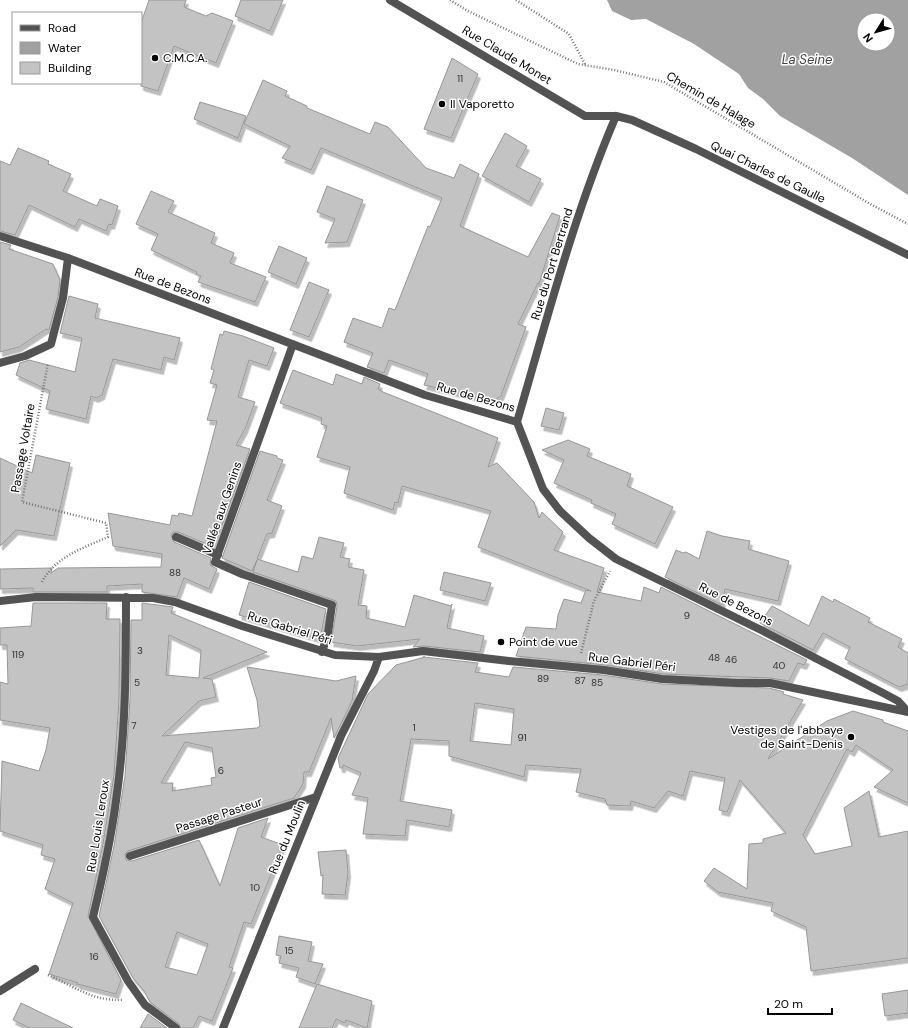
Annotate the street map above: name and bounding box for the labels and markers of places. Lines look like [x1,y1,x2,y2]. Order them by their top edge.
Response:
place label: C.M.C.A. [163,50,207,66]
marker: C.M.C.A. [150,53,160,63]
place label: Il Vaporetto [450,96,514,112]
marker: Il Vaporetto [437,99,447,109]
place label: Point de vue [509,634,578,650]
marker: Point de vue [496,637,506,647]
place label: Vestiges de l'abbaye de Saint-Denis [730,722,843,752]
marker: Vestiges de l'abbaye de Saint-Denis [846,732,856,742]

